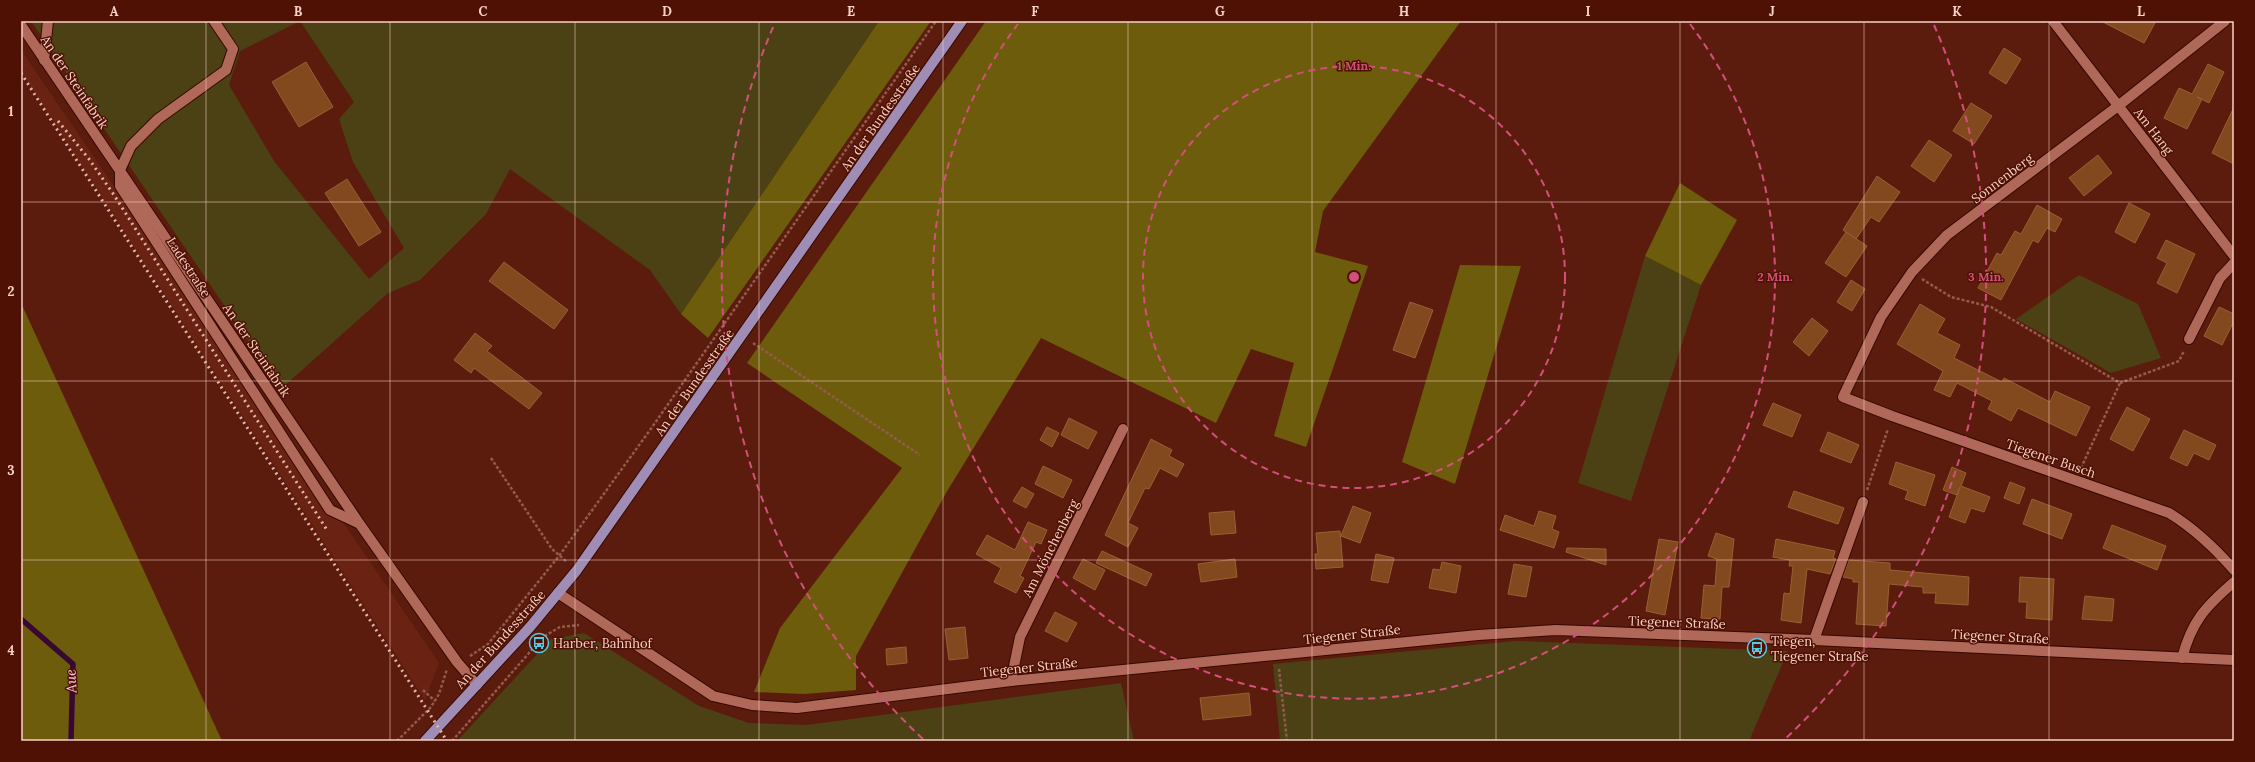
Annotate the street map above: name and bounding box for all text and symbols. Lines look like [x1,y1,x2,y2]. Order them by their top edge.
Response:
text: A [110,3,119,20]
text: B [294,3,303,20]
text: C [479,3,488,20]
text: D [662,3,672,20]
text: E [847,3,855,20]
text: F [1031,3,1039,20]
text: G [1215,3,1225,20]
text: H [1399,3,1409,20]
text: I [1585,3,1591,20]
text: J [1769,3,1775,20]
text: K [1952,3,1962,20]
text: L [2137,3,2145,20]
street label: An der Steinfabrik [36,31,112,132]
text: 1 Min. [1337,58,1371,73]
street label: An der Bundesstraße [836,60,924,175]
text: 1 [8,103,14,120]
street label: Am Hang [2129,104,2178,159]
street label: Sonnenberg [1968,149,2037,207]
street label: Ladestraße [163,234,214,301]
text: 2 Min. [1757,269,1793,284]
text: 3 Min. [1968,269,2004,284]
centre of rings [1347,270,1361,284]
text: 2 [8,283,15,300]
street label: An der Steinfabrik [218,299,294,400]
street label: An der Bundesstraße [650,325,738,440]
street label: Tiegener Busch [2004,435,2098,482]
text: 3 [7,462,15,479]
street label: Am Mönchenberg [1018,496,1083,601]
street label: An der Bundesstraße [451,586,549,693]
street label: Tiegener Straße [1628,612,1726,633]
street label: Tiegener Straße [1303,621,1402,648]
street label: Tiegener Straße [1951,625,2049,648]
bus stop icon: Harber, Bahnhof [528,632,550,654]
place label: Tiegen, Tiegener Straße [1771,633,1869,665]
place label: Harber, Bahnhof [553,635,654,652]
bus stop icon: Tiegen, Tiegener Straße [1746,637,1768,659]
text: 4 [7,642,15,659]
street label: Tiegener Straße [980,654,1079,681]
water label: Aue [62,669,80,694]

